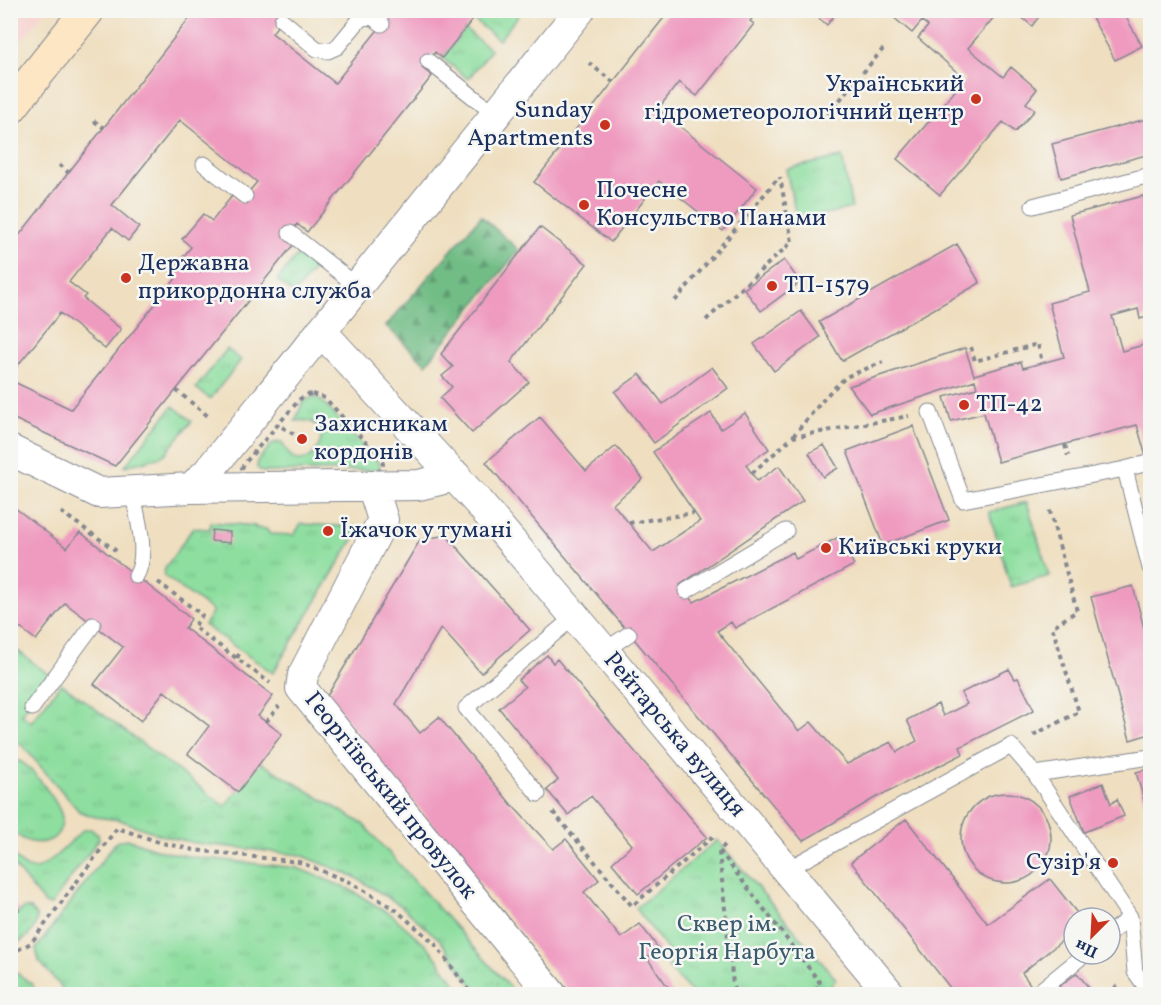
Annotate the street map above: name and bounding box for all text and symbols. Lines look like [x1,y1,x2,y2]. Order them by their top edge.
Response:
place label: Український гідрометеорологічний центр [644,68,964,130]
marker: Український гідрометеорологічний центр [969,92,983,106]
place label: Sunday Apartments [467,94,593,156]
marker: Sunday Apartments [598,118,612,132]
place label: Почесне Консульство Панами [596,174,826,236]
marker: Почесне Консульство Панами [577,198,591,212]
place label: Державна прикордонна служба [138,247,372,309]
place label: ТП-1579 [784,269,869,303]
marker: Державна прикордонна служба [119,271,133,285]
marker: ТП-1579 [765,279,779,293]
place label: ТП-42 [976,388,1043,422]
marker: ТП-42 [957,398,971,412]
place label: Захисникам кордонів [314,408,448,470]
marker: Захисникам кордонів [295,432,309,446]
place label: Їжачок у тумані [340,514,512,548]
marker: Їжачок у тумані [321,524,335,538]
place label: Київські круки [838,531,1002,565]
marker: Київські круки [819,541,833,555]
street label: Рейтарська вулиця [594,645,754,825]
street label: Георгіївський провулок [295,685,485,907]
place label: Сузір'я [1026,846,1101,880]
marker: Сузір'я [1106,856,1120,870]
north arrow [1062,906,1122,966]
park label: Сквер ім. Георгія Нарбута [638,908,816,970]
text: Пн [1072,933,1102,963]

